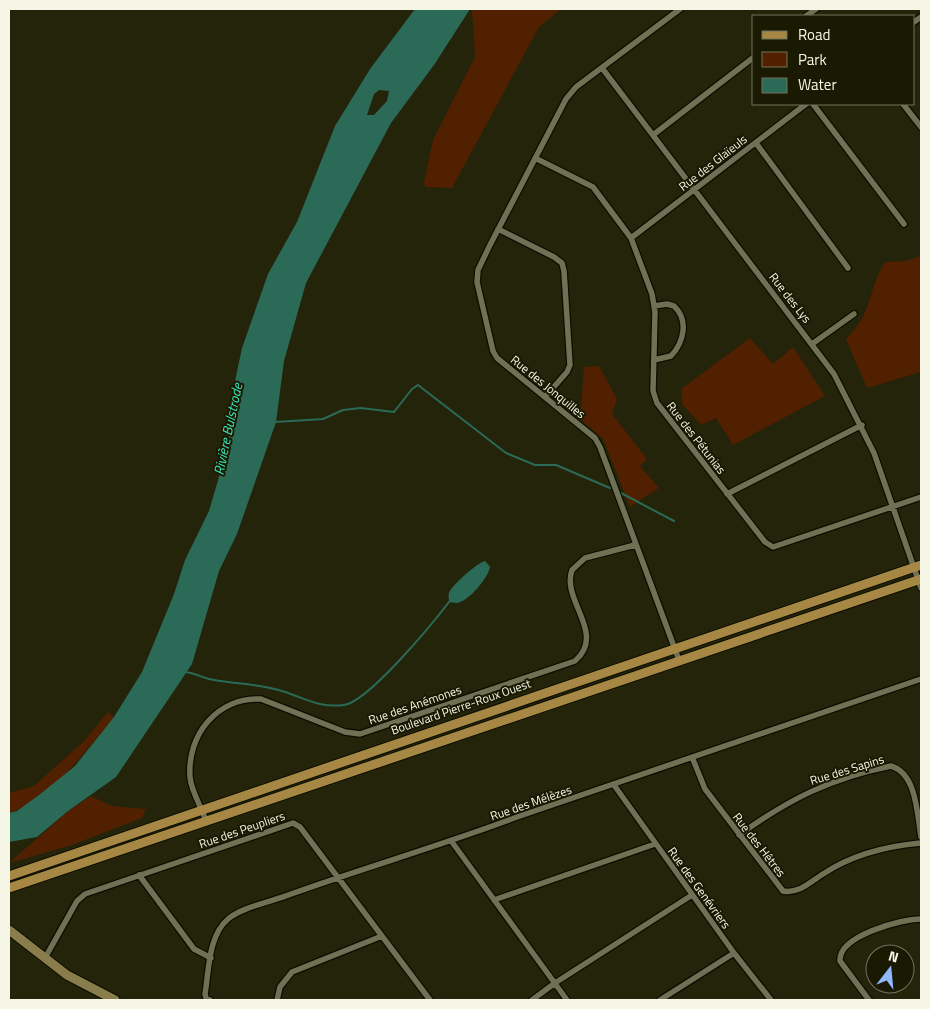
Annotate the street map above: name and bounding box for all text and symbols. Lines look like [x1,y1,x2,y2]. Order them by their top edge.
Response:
legend [752,15,915,105]
text: Road [798,23,830,46]
text: Park [798,48,827,71]
text: Water [798,73,837,96]
street label: Rue des Glaïeuls [674,129,751,196]
street label: Rue des Lys [765,268,816,327]
street label: Rue des Jonquilles [507,350,590,423]
water label: Rivière Bulstrode [208,380,248,477]
street label: Rue des Pétunias [662,397,731,478]
street label: Boulevard Pierre-Roux Ouest [388,673,534,739]
street label: Rue des Anémones [366,680,464,729]
street label: Rue des Sapins [807,749,887,790]
street label: Rue des Mélèzes [488,780,575,825]
street label: Rue des Peupliers [196,806,288,853]
street label: Rue des Hêtres [728,808,791,881]
street label: Rue des Genévriers [663,843,736,933]
north arrow [865,944,915,994]
text: N [886,945,901,967]

